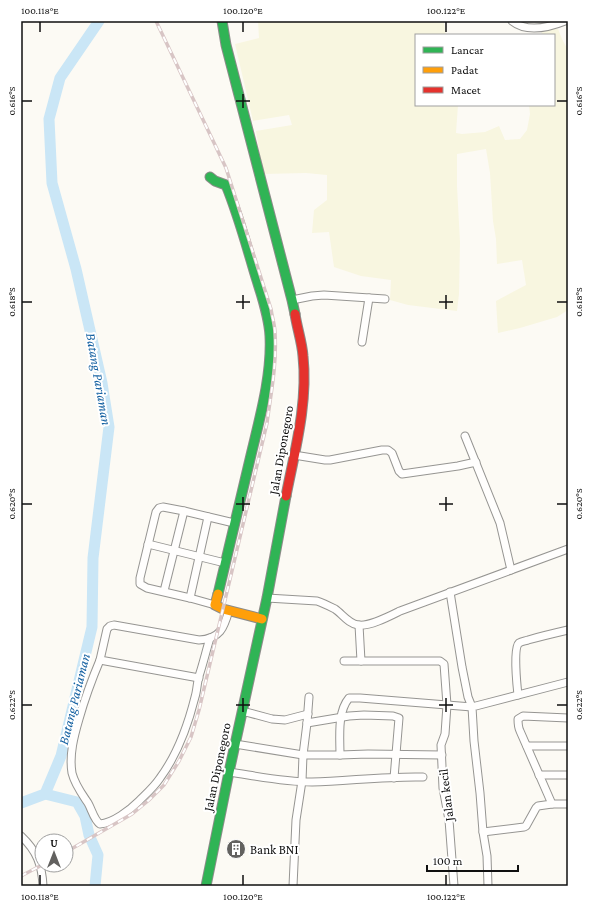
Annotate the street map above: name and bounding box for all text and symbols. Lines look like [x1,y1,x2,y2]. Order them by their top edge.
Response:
text: 100.118°E [21,5,59,16]
text: 100.120°E [223,5,263,16]
text: 100.122°E [427,5,466,16]
legend [415,34,555,106]
text: Lancar [451,43,485,57]
text: Padat [451,63,479,77]
text: Macet [451,83,482,97]
text: 0.616°S [6,86,17,115]
text: 0.616°S [573,86,584,115]
text: 0.618°S [6,287,17,317]
text: 0.618°S [573,287,584,317]
water label: Batang Pariaman [83,332,115,426]
street label: Jalan Diponegoro [266,404,296,497]
text: 0.620°S [6,488,17,520]
text: 0.620°S [573,488,584,520]
water label: Batang Pariaman [55,652,93,746]
text: 0.622°S [6,690,17,720]
text: 0.622°S [573,690,584,720]
street label: Jalan Diponegoro [200,721,234,814]
street label: Jalan kecil [435,767,457,823]
north arrow [34,833,74,873]
text: U [50,837,58,849]
building icon: Bank BNI [225,838,247,860]
place label: Bank BNI [250,842,298,857]
scale bar [427,847,518,873]
text: 100 m [433,854,463,868]
text: 100.118°E [21,891,59,902]
text: 100.120°E [223,891,263,902]
text: 100.122°E [427,891,466,902]

